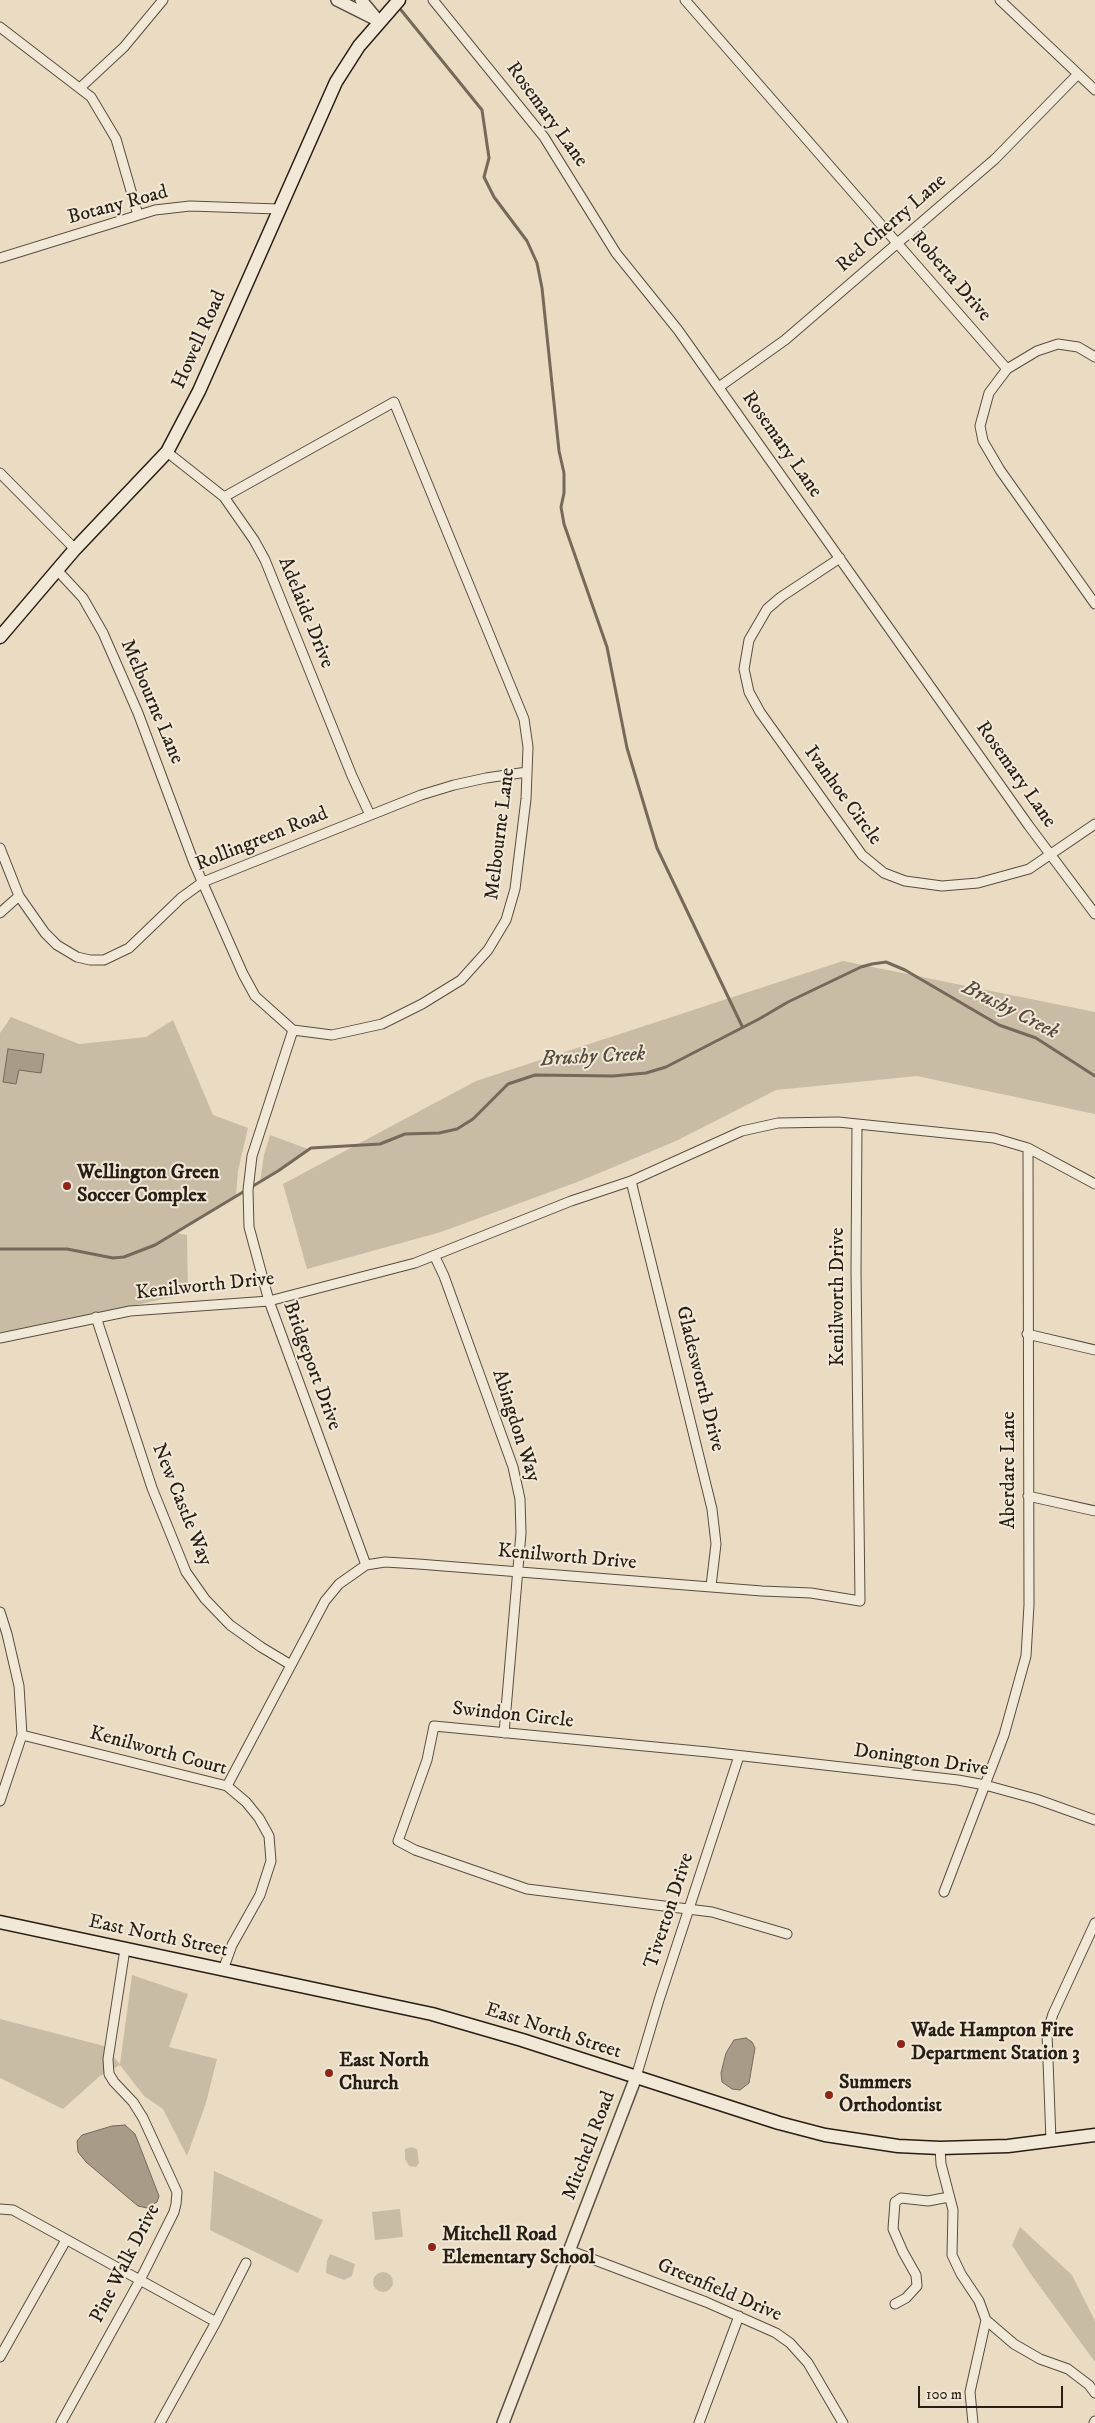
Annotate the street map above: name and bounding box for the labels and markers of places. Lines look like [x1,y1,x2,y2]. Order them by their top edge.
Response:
place label: Wellington Green Soccer Complex [77,1162,219,1209]
marker: Wellington Green Soccer Complex [61,1180,73,1192]
place label: Wade Hampton Fire Department Station 3 [911,2020,1080,2067]
marker: Wade Hampton Fire Department Station 3 [895,2038,907,2050]
place label: East North Church [339,2050,429,2097]
marker: East North Church [323,2067,335,2079]
place label: Summers Orthodontist [839,2072,942,2119]
marker: Summers Orthodontist [823,2089,835,2101]
place label: Mitchell Road Elementary School [442,2224,595,2271]
marker: Mitchell Road Elementary School [426,2241,438,2253]

